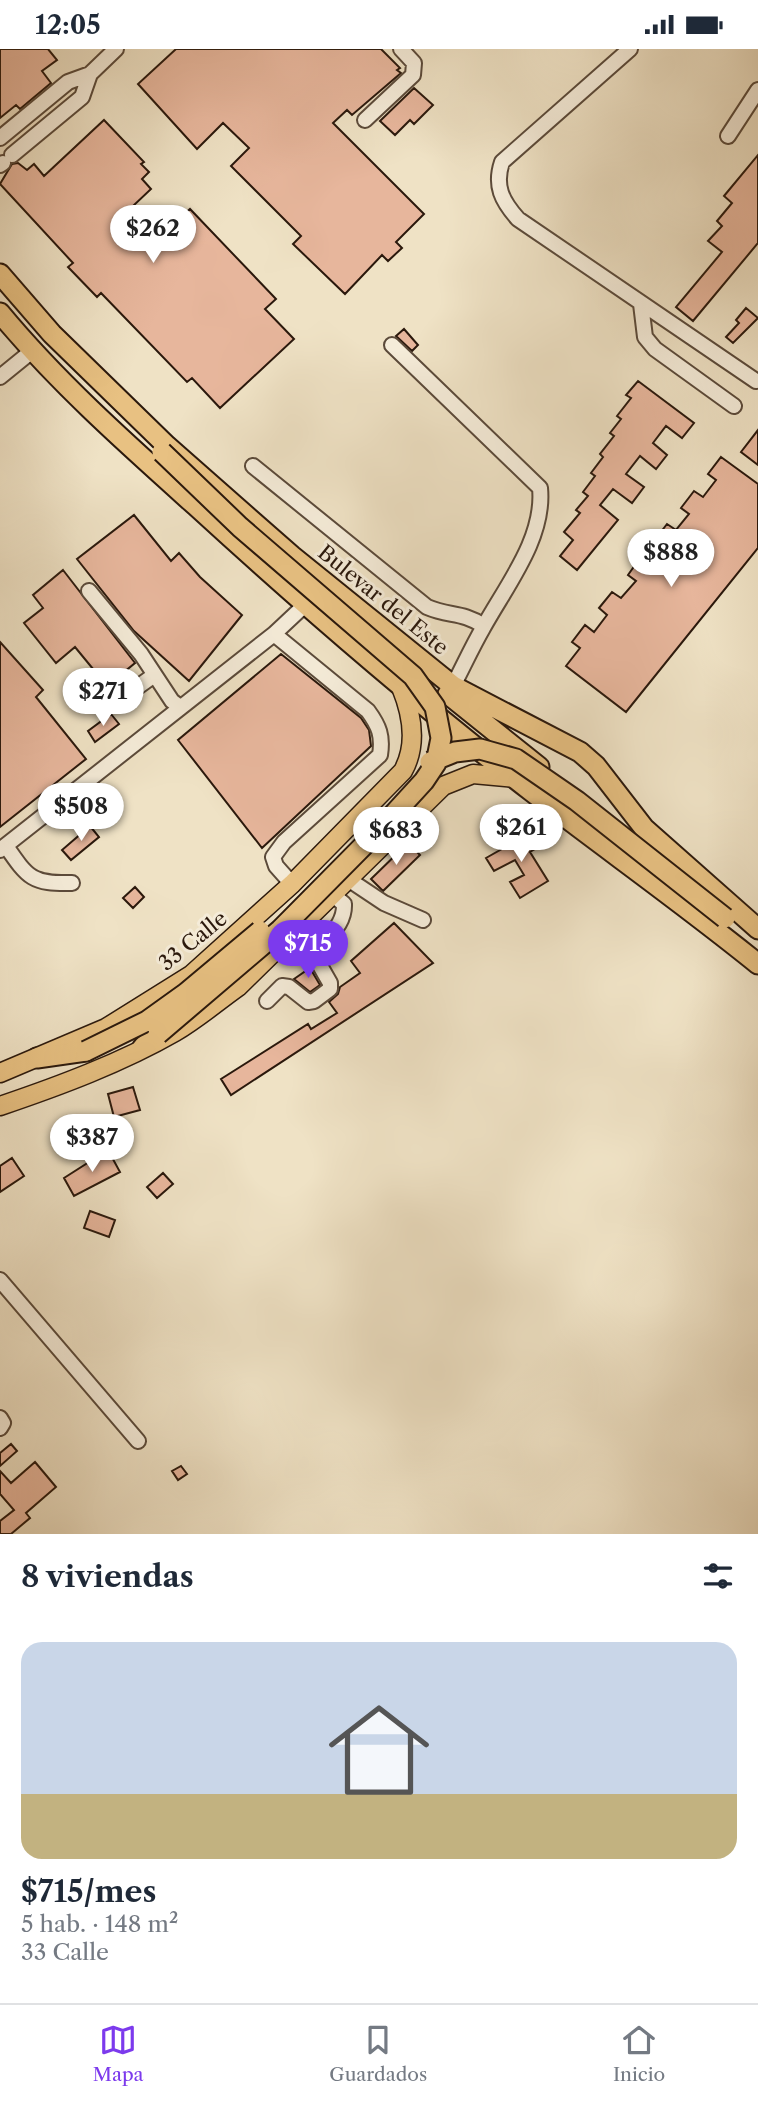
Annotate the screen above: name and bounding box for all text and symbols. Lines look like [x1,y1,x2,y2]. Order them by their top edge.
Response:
text: 12:05 [35,9,101,41]
pin: $262 [112,205,194,265]
text: $262 [126,214,180,242]
pin: $888 [630,529,712,589]
text: $888 [643,538,699,566]
street label: Bulevar del Este [313,540,453,660]
pin: $271 [62,669,144,728]
text: $271 [79,677,127,705]
pin: $508 [40,783,122,843]
text: $508 [54,792,108,820]
pin: $261 [480,805,562,864]
pin: $683 [355,807,437,867]
text: $261 [496,813,546,841]
text: $683 [369,816,423,844]
street label: 33 Calle [154,906,232,976]
pin: $715 [267,921,349,980]
text: $715 [284,929,332,957]
pin: $387 [51,1115,133,1174]
text: $387 [66,1123,118,1151]
icon: filters [699,1557,737,1595]
text: 8 viviendas [21,1558,194,1595]
icon: home [316,1687,442,1813]
text: $715/mes [21,1873,156,1910]
text: 5 hab. · 148 m² [21,1910,178,1938]
text: 33 Calle [21,1938,109,1966]
tab: Mapa [93,2021,144,2086]
tab: Guardados [329,2021,427,2086]
tab: Inicio [613,2021,665,2086]

